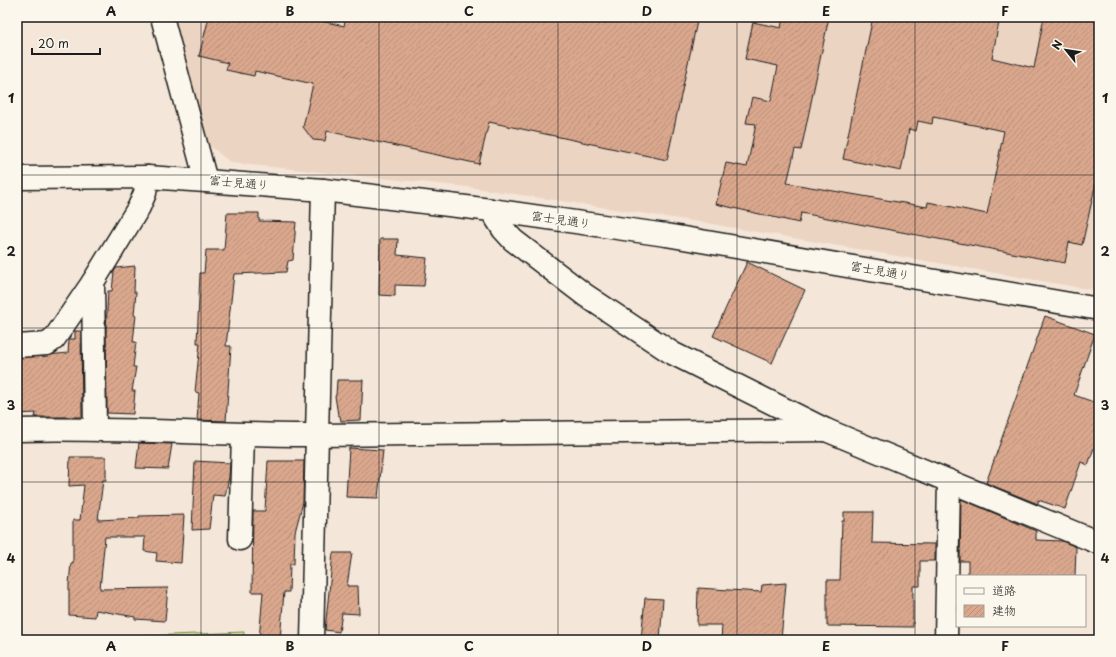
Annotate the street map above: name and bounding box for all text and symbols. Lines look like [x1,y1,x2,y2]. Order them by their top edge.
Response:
text: A [106,1,116,20]
text: B [286,1,295,20]
text: C [464,1,474,20]
text: D [642,1,652,20]
text: E [822,1,830,20]
text: F [1001,1,1009,20]
scale bar [32,30,100,56]
north arrow [1046,30,1086,70]
text: 20 m [38,34,69,52]
text: N [1047,36,1067,53]
text: 1 [8,88,14,107]
text: 1 [1102,88,1108,107]
street label: 富士見通り [208,170,270,194]
street label: 富士見通り [530,206,592,232]
text: 2 [6,241,16,260]
text: 2 [1100,241,1110,260]
street label: 富士見通り [849,256,911,284]
text: 3 [7,395,16,414]
text: 3 [1101,395,1110,414]
text: 4 [7,548,16,567]
text: 4 [1101,548,1110,567]
legend [956,575,1086,627]
text: 道路 [992,581,1016,599]
text: 建物 [992,601,1016,619]
text: A [106,636,116,655]
text: B [286,636,295,655]
text: C [464,636,474,655]
text: D [642,636,652,655]
text: E [822,636,830,655]
text: F [1001,636,1009,655]

